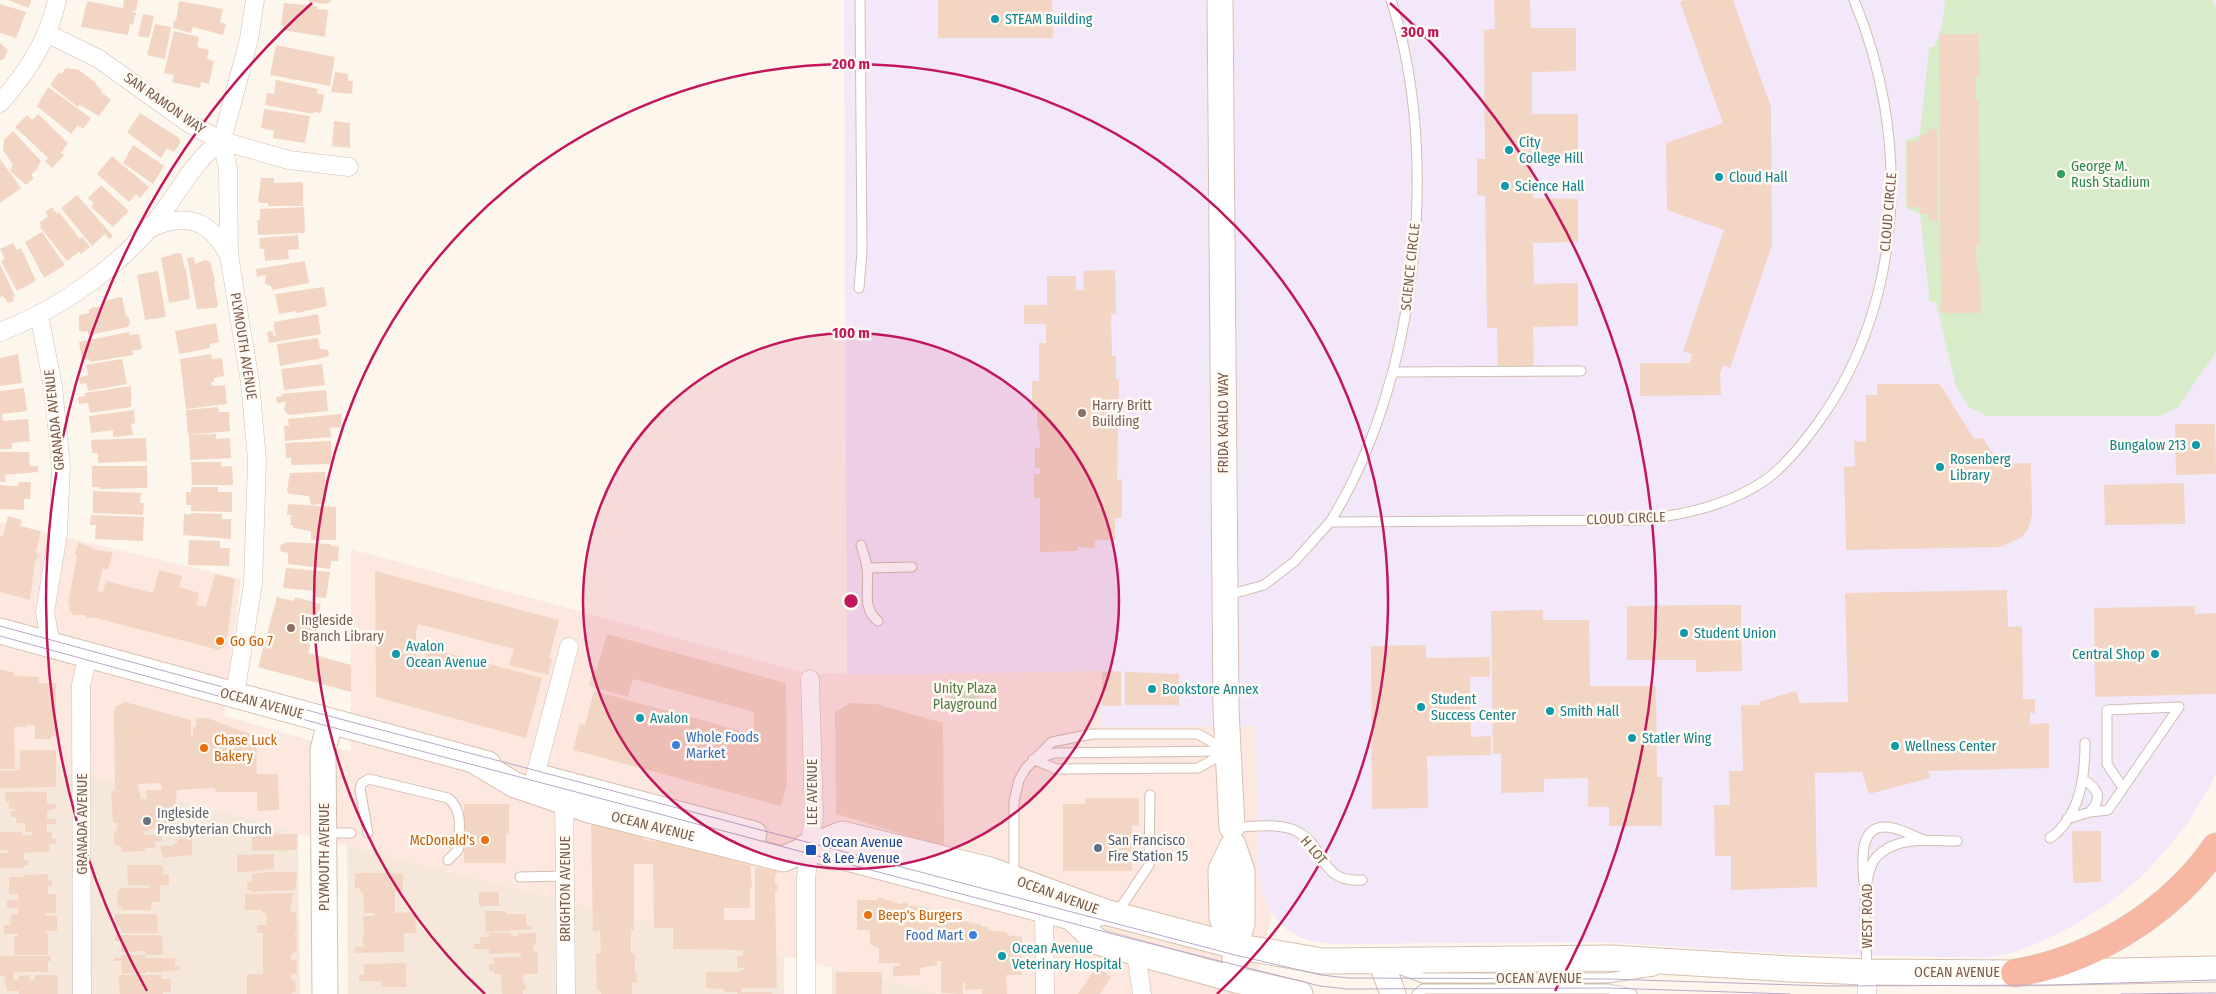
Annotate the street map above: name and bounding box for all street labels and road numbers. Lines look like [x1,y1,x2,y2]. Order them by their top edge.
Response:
street label: SAN RAMON WAY [121,69,209,138]
street label: CLOUD CIRCLE [1877,171,1900,252]
street label: SCIENCE CIRCLE [1397,222,1424,312]
street label: PLYMOUTH AVENUE [227,291,260,401]
street label: GRANADA AVENUE [41,368,68,471]
street label: FRIDA KAHLO WAY [1215,372,1232,474]
street label: CLOUD CIRCLE [1586,509,1666,528]
street label: OCEAN AVENUE [218,684,306,723]
street label: LEE AVENUE [804,758,821,825]
street label: GRANADA AVENUE [74,773,91,875]
street label: PLYMOUTH AVENUE [316,802,333,911]
street label: OCEAN AVENUE [609,808,697,845]
street label: H LOT [1297,833,1331,868]
street label: BRIGHTON AVENUE [557,835,574,942]
street label: OCEAN AVENUE [1015,873,1101,918]
street label: WEST ROAD [1859,884,1876,948]
street label: OCEAN AVENUE [1914,964,2000,981]
street label: OCEAN AVENUE [1496,970,1582,987]

